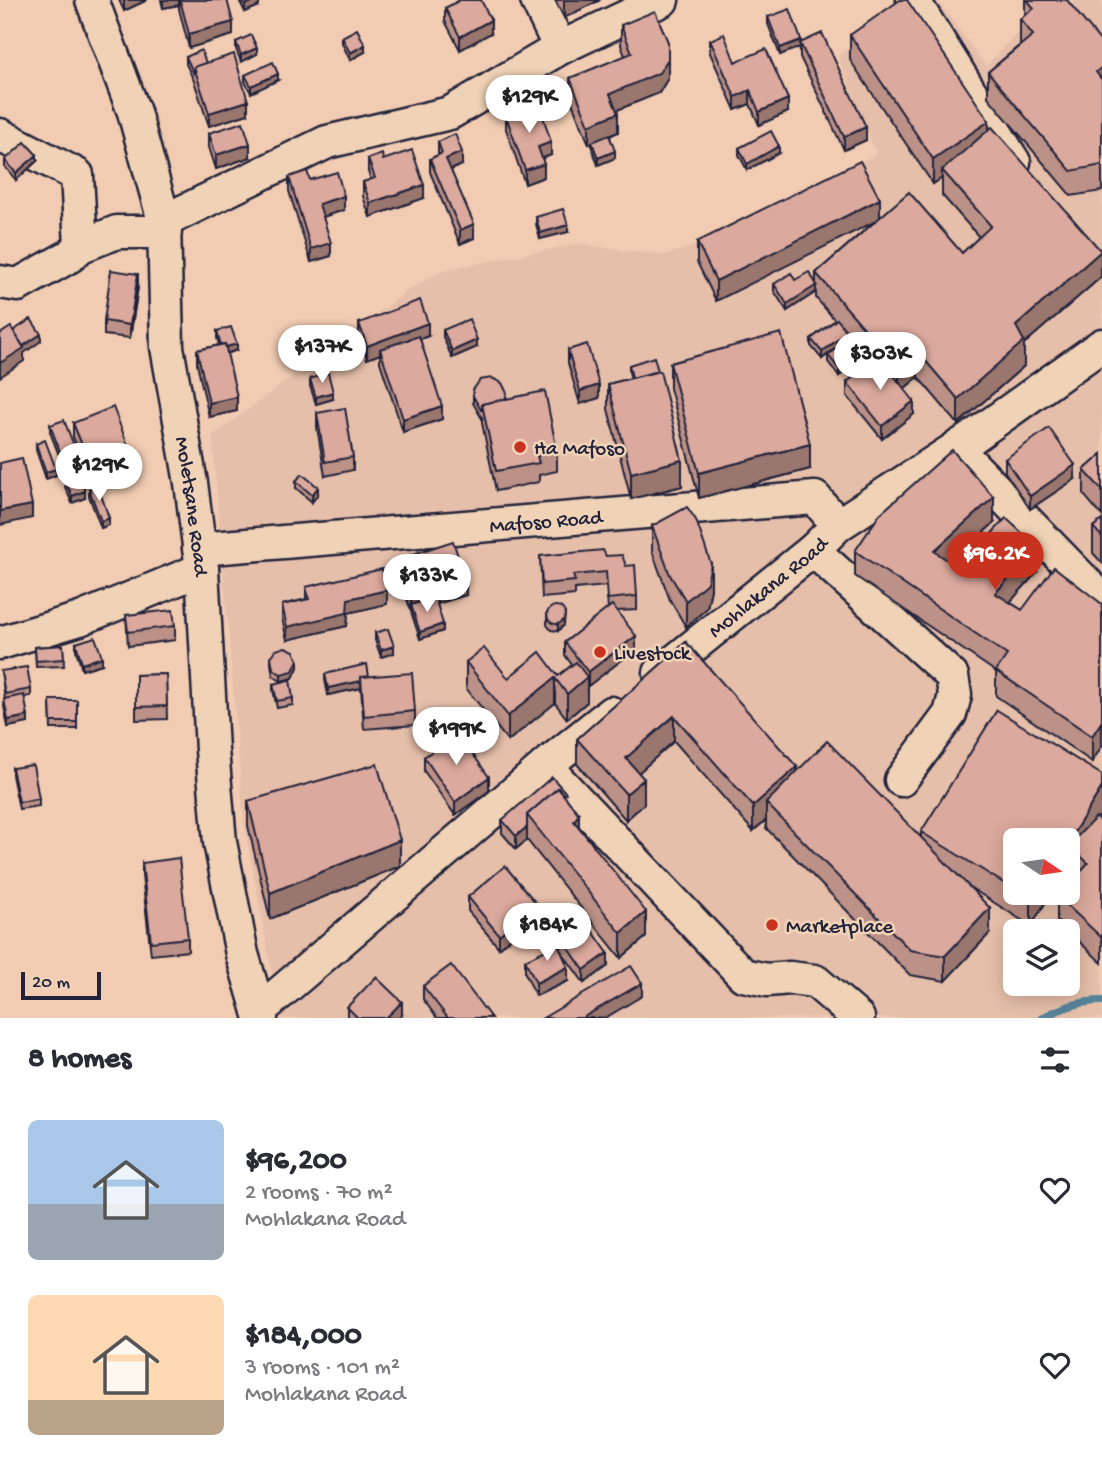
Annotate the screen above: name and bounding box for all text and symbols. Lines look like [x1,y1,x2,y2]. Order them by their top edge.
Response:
pin: $129K [480,76,578,135]
text: $129K [501,84,557,111]
pin: $137K [273,326,371,385]
pin: $303K [831,332,929,392]
text: $137K [294,334,350,361]
text: $303K [850,341,910,368]
street label: Moletsane Road [167,435,211,578]
place label: Ha Mafoso [534,438,625,463]
marker: Ha Mafoso [512,439,528,455]
pin: $129K [50,444,148,503]
text: $129K [71,452,127,479]
street label: Mafoso Road [489,507,605,541]
street label: Mohlakana Road [705,532,836,645]
pin: $96.2K [938,532,1052,592]
text: $96.2K [963,541,1027,568]
pin: $133K [378,554,476,614]
text: $133K [399,563,455,590]
place label: Livestock [614,643,693,668]
marker: Livestock [592,644,608,660]
pin: $199K [407,708,505,767]
text: $199K [428,716,484,743]
north arrow [1003,828,1080,905]
map controls [1003,828,1080,996]
pin: $184K [498,904,596,963]
text: $184K [519,912,575,939]
place label: Marketplace [786,916,894,941]
marker: Marketplace [764,917,780,933]
button: layers [1003,919,1080,996]
scale bar [21,969,102,1001]
text: 20 m [32,972,70,995]
icon: filters [1036,1041,1074,1079]
text: 8 homes [28,1043,131,1078]
text: $96,200 [245,1145,347,1180]
icon: home [84,1148,168,1232]
icon: heart [1036,1171,1074,1209]
text: 2 rooms · 70 m² [245,1180,393,1207]
text: Mohlakana Road [245,1207,405,1234]
text: $184,000 [245,1320,362,1355]
icon: home [84,1323,168,1407]
icon: heart [1036,1346,1074,1384]
text: 3 rooms · 101 m² [245,1355,400,1382]
text: Mohlakana Road [245,1382,405,1409]

